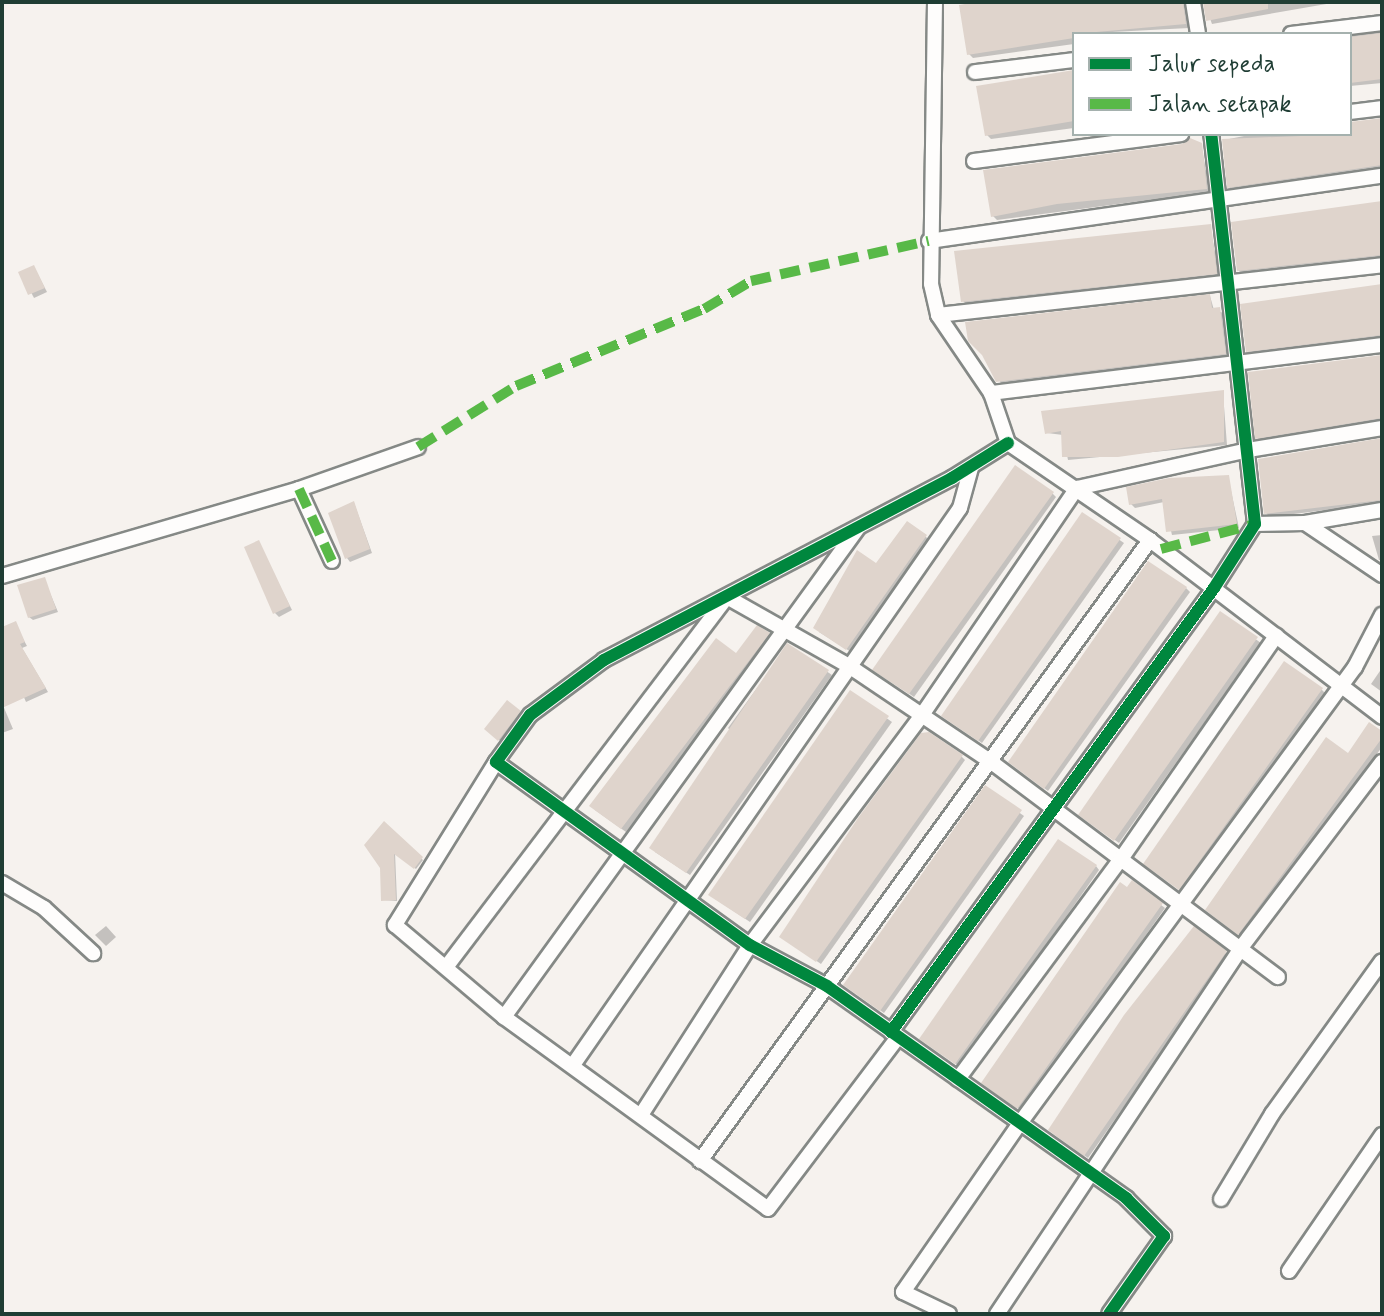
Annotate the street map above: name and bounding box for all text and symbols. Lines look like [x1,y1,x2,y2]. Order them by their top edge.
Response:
legend [1072,32,1352,136]
text: Jalur sepeda [1148,49,1275,80]
text: Jalan setapak [1148,89,1292,120]

